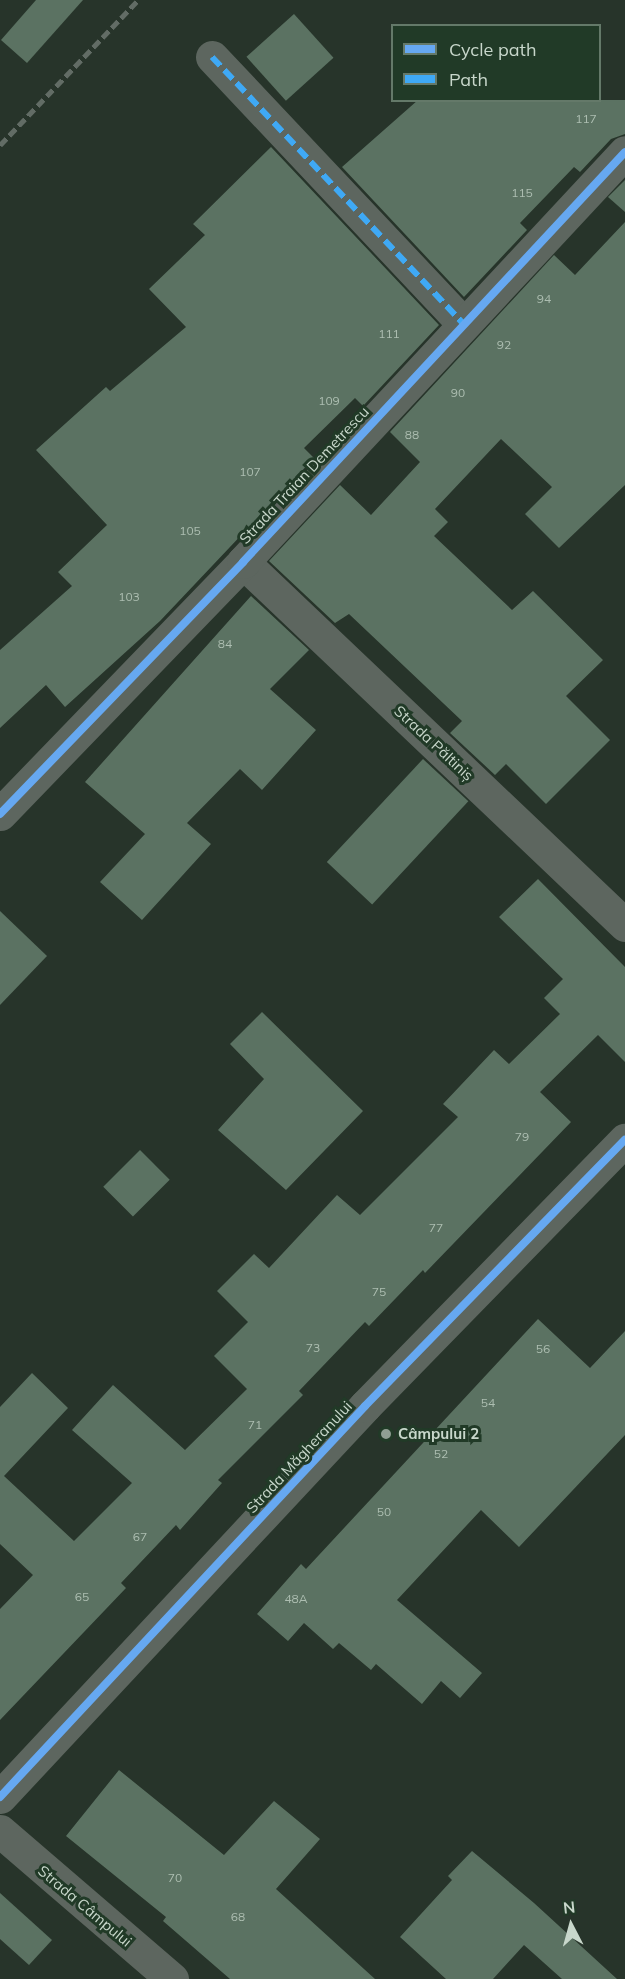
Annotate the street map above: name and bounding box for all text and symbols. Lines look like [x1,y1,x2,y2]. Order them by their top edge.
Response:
legend [391,24,601,102]
text: Cycle path [449,38,536,61]
text: Path [449,68,488,91]
house number: 117 [575,112,597,126]
house number: 115 [511,186,533,200]
house number: 94 [537,292,551,306]
house number: 111 [378,327,400,341]
house number: 92 [497,338,511,352]
house number: 90 [451,386,465,400]
house number: 109 [318,394,340,408]
street label: Strada Traian Demetrescu [236,403,372,547]
house number: 88 [405,428,419,442]
house number: 107 [239,465,261,479]
house number: 105 [179,524,201,538]
house number: 103 [118,590,140,604]
house number: 84 [218,637,232,651]
street label: Strada Păltiniș [391,702,477,784]
house number: 79 [515,1130,529,1144]
house number: 77 [429,1221,443,1235]
house number: 75 [372,1285,386,1299]
house number: 73 [306,1341,320,1355]
house number: 56 [536,1342,550,1356]
house number: 54 [481,1396,495,1410]
street label: Strada Măgheranului [243,1397,355,1517]
house number: 71 [248,1418,262,1432]
place label: Câmpului 2 [398,1425,479,1443]
marker: Câmpului 2 [379,1427,393,1441]
house number: 52 [434,1447,448,1461]
house number: 50 [377,1505,391,1519]
house number: 67 [133,1530,147,1544]
house number: 65 [75,1590,89,1604]
house number: 48A [284,1592,308,1606]
street label: Strada Câmpului [35,1862,135,1950]
house number: 70 [168,1871,182,1885]
north arrow [541,1895,601,1955]
text: N [562,1897,576,1918]
house number: 68 [231,1910,245,1924]

